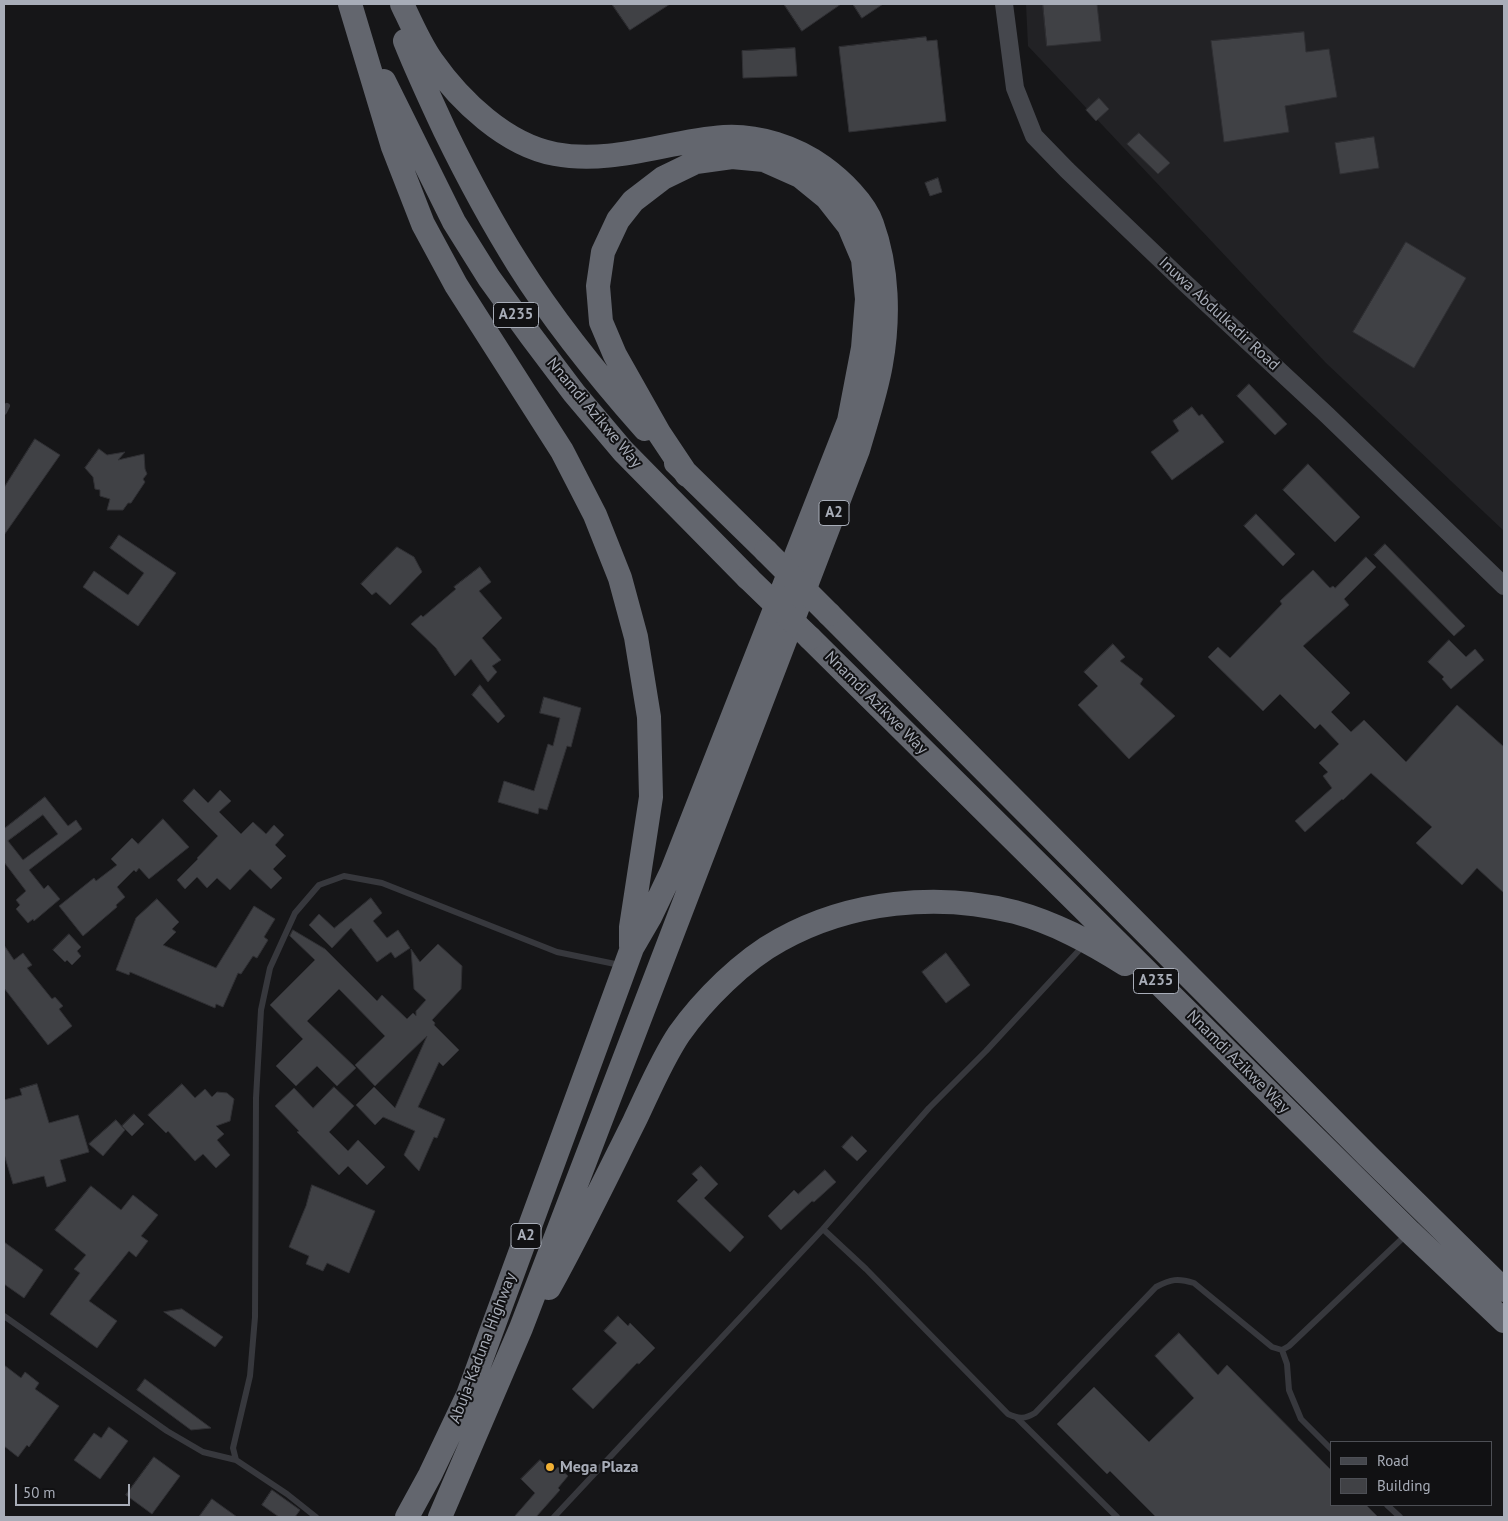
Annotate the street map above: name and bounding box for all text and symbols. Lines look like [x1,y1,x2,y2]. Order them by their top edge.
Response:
street label: Inuwa Abdulkadir Road [1155,253,1283,375]
road number: A235 [494,302,538,328]
street label: Nnamdi Azikwe Way [542,354,646,472]
road number: A2 [819,500,849,526]
street label: Nnamdi Azikwe Way [821,648,931,758]
road number: A235 [1134,968,1178,994]
street label: Nnamdi Azikwe Way [1183,1007,1293,1117]
road number: A2 [511,1224,541,1248]
street label: Abuja-Kaduna Highway [445,1270,521,1426]
legend [1330,1441,1493,1506]
text: Road [1377,1451,1409,1470]
place label: Mega Plaza [560,1457,638,1477]
marker: Mega Plaza [544,1461,556,1473]
scale bar [18,1474,132,1506]
text: Building [1377,1476,1431,1495]
text: 50 m [23,1483,56,1502]

